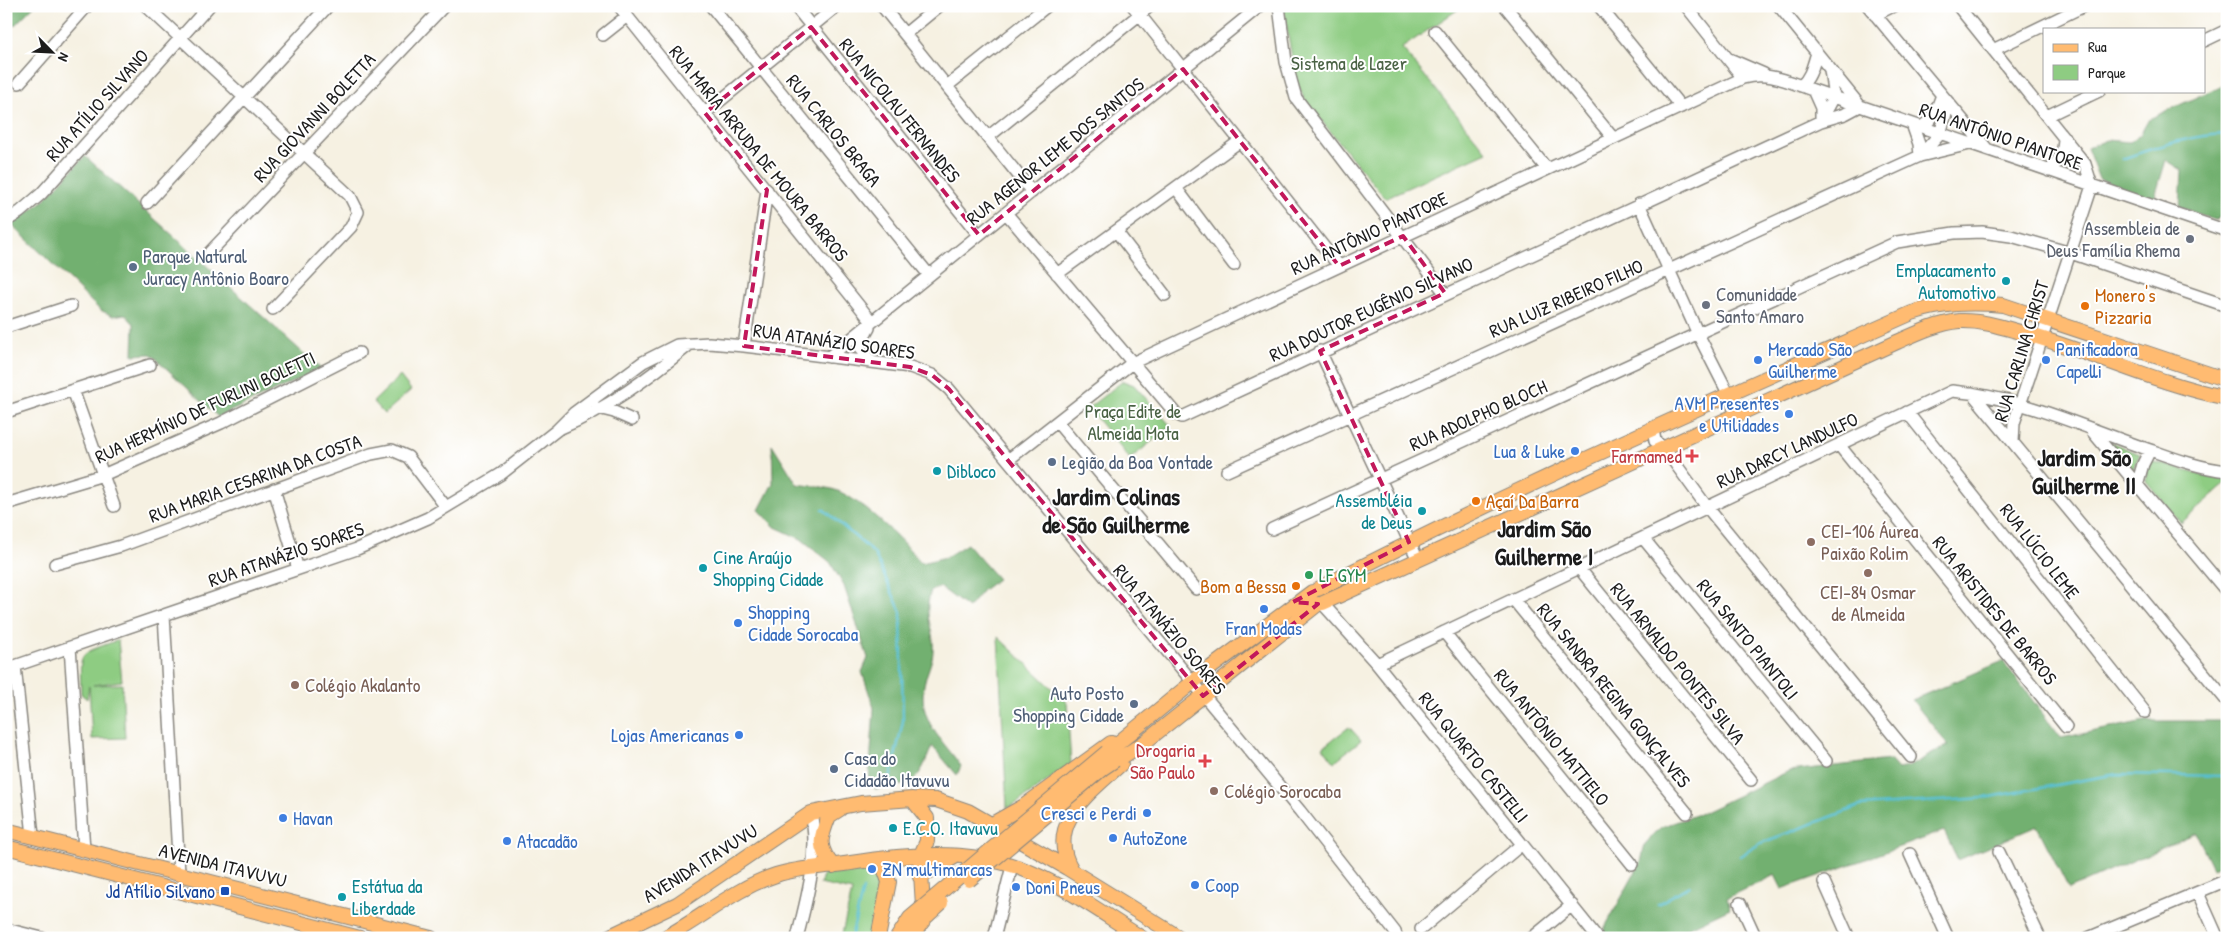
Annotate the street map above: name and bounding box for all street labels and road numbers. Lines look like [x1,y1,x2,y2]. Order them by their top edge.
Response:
street label: RUA NICOLAU FERNANDES [834,32,967,188]
street label: RUA MARIA ARRUDA DE MOURA BARROS [663,39,855,267]
street label: RUA ATÍLIO SILVANO [41,44,153,166]
street label: RUA GIOVANNI BOLETTA [247,46,381,188]
street label: RUA CARLOS BRAGA [781,68,887,192]
street label: RUA AGENOR LEME DOS SANTOS [961,71,1150,231]
street label: RUA ANTÔNIO PIANTORE [1916,96,2086,176]
street label: RUA ANTÔNIO PIANTORE [1286,185,1452,281]
street label: RUA DOUTOR EUGÊNIO SILVANO [1265,250,1477,368]
street label: RUA LUIZ RIBEIRO FILHO [1485,252,1647,344]
street label: RUA CARLINA CHRIST [1987,276,2055,425]
street label: RUA ATANÁZIO SOARES [752,317,917,365]
street label: RUA HERMÍNIO DE FURLINI BOLETTI [91,344,319,470]
street label: RUA ADOLPHO BLOCH [1405,373,1551,457]
street label: RUA DARCY LANDULFO [1712,406,1862,494]
street label: RUA MARIA CESARINA DA COSTA [145,427,365,529]
street label: RUA LÚCIO LEME [1994,498,2086,605]
street label: RUA ATANÁZIO SOARES [205,515,367,593]
street label: RUA ARISTIDES DE BARROS [1927,530,2063,690]
street label: RUA ATANÁZIO SOARES [1108,558,1232,700]
street label: RUA SANTO PIANTOLI [1691,573,1805,705]
street label: RUA ARNALDO PONTES SILVA [1605,577,1751,749]
street label: RUA SANDRA REGINA GONÇALVES [1531,597,1697,793]
street label: RUA ANTÔNIO MATTIELO [1488,663,1616,811]
street label: RUA QUARTO CASTELLI [1413,686,1535,828]
street label: AVENIDA ITAVUVU [638,817,762,909]
street label: AVENIDA ITAVUVU [157,837,289,893]

